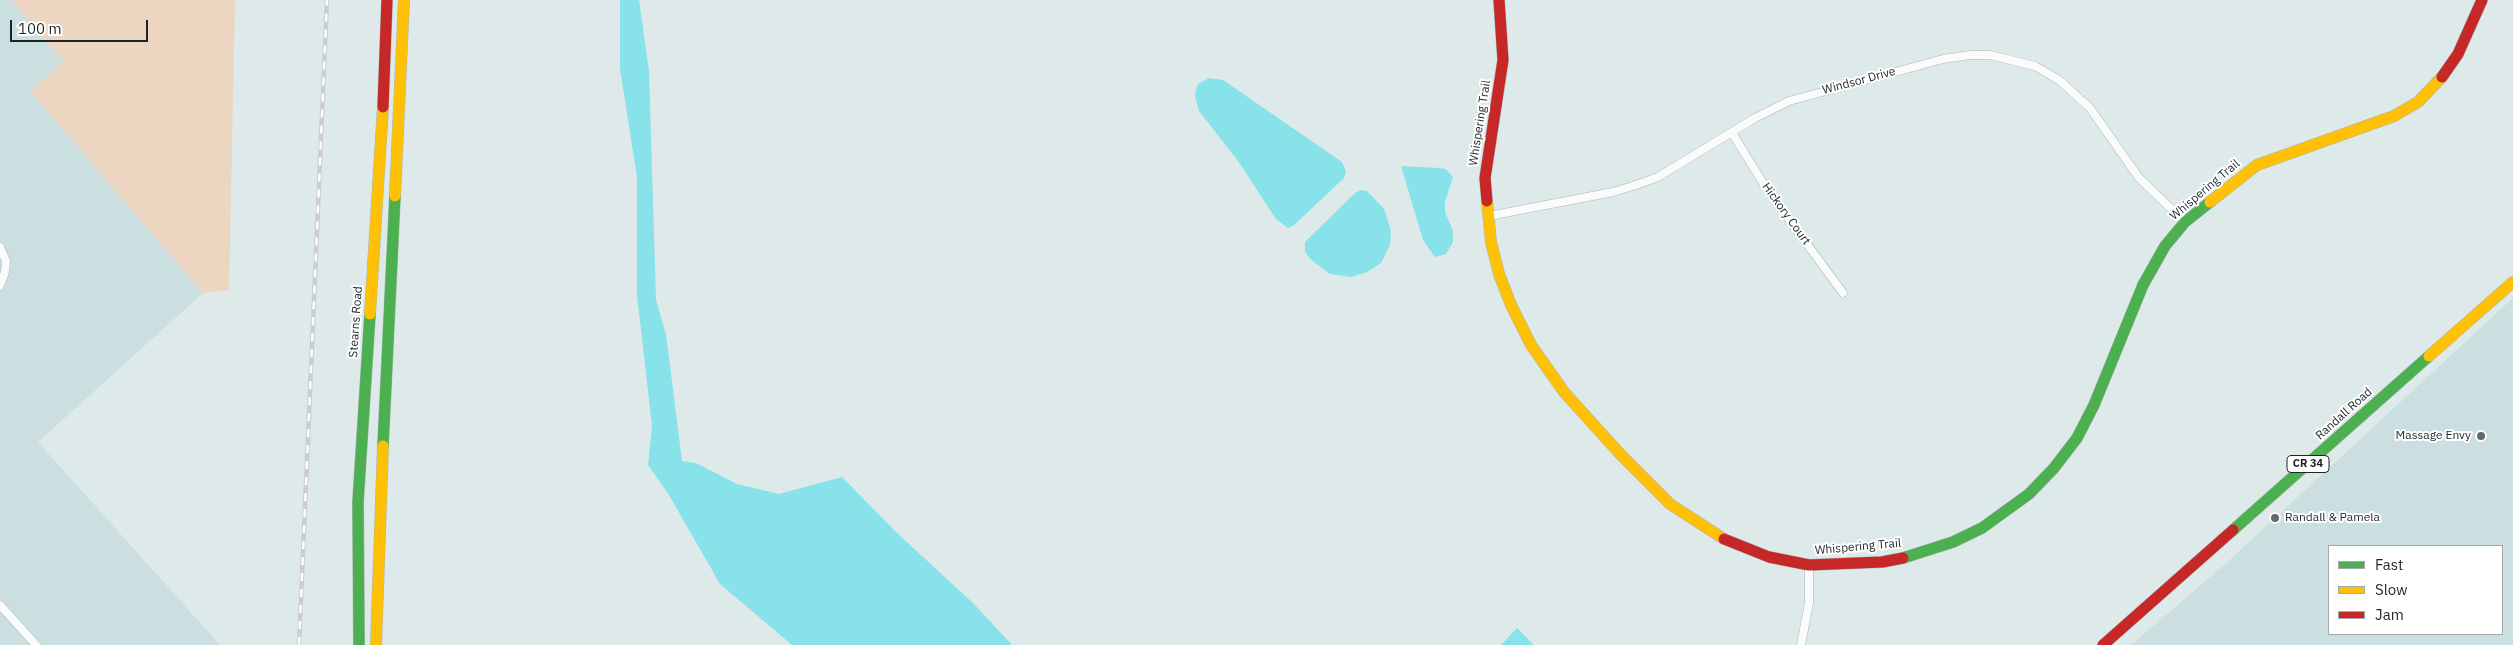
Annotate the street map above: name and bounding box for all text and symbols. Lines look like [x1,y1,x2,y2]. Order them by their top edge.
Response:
scale bar [12,10,150,42]
text: 100 m [18,19,62,38]
street label: Windsor Drive [1821,64,1897,98]
street label: Whispering Trail [1466,79,1494,167]
street label: Whispering Trail [2167,157,2243,223]
street label: Hickory Court [1759,180,1813,248]
street label: Stearns Road [346,286,366,358]
street label: Randall Road [2313,385,2375,443]
place label: Massage Envy [2396,429,2471,443]
marker: Massage Envy [2475,430,2487,442]
road number: CR 34 [2287,456,2329,472]
place label: Randall & Pamela [2285,511,2380,525]
marker: Randall & Pamela [2269,512,2281,524]
street label: Whispering Trail [1814,536,1902,558]
legend [2328,545,2503,635]
text: Fast [2375,555,2403,574]
text: Slow [2375,580,2408,599]
text: Jam [2375,605,2404,624]

